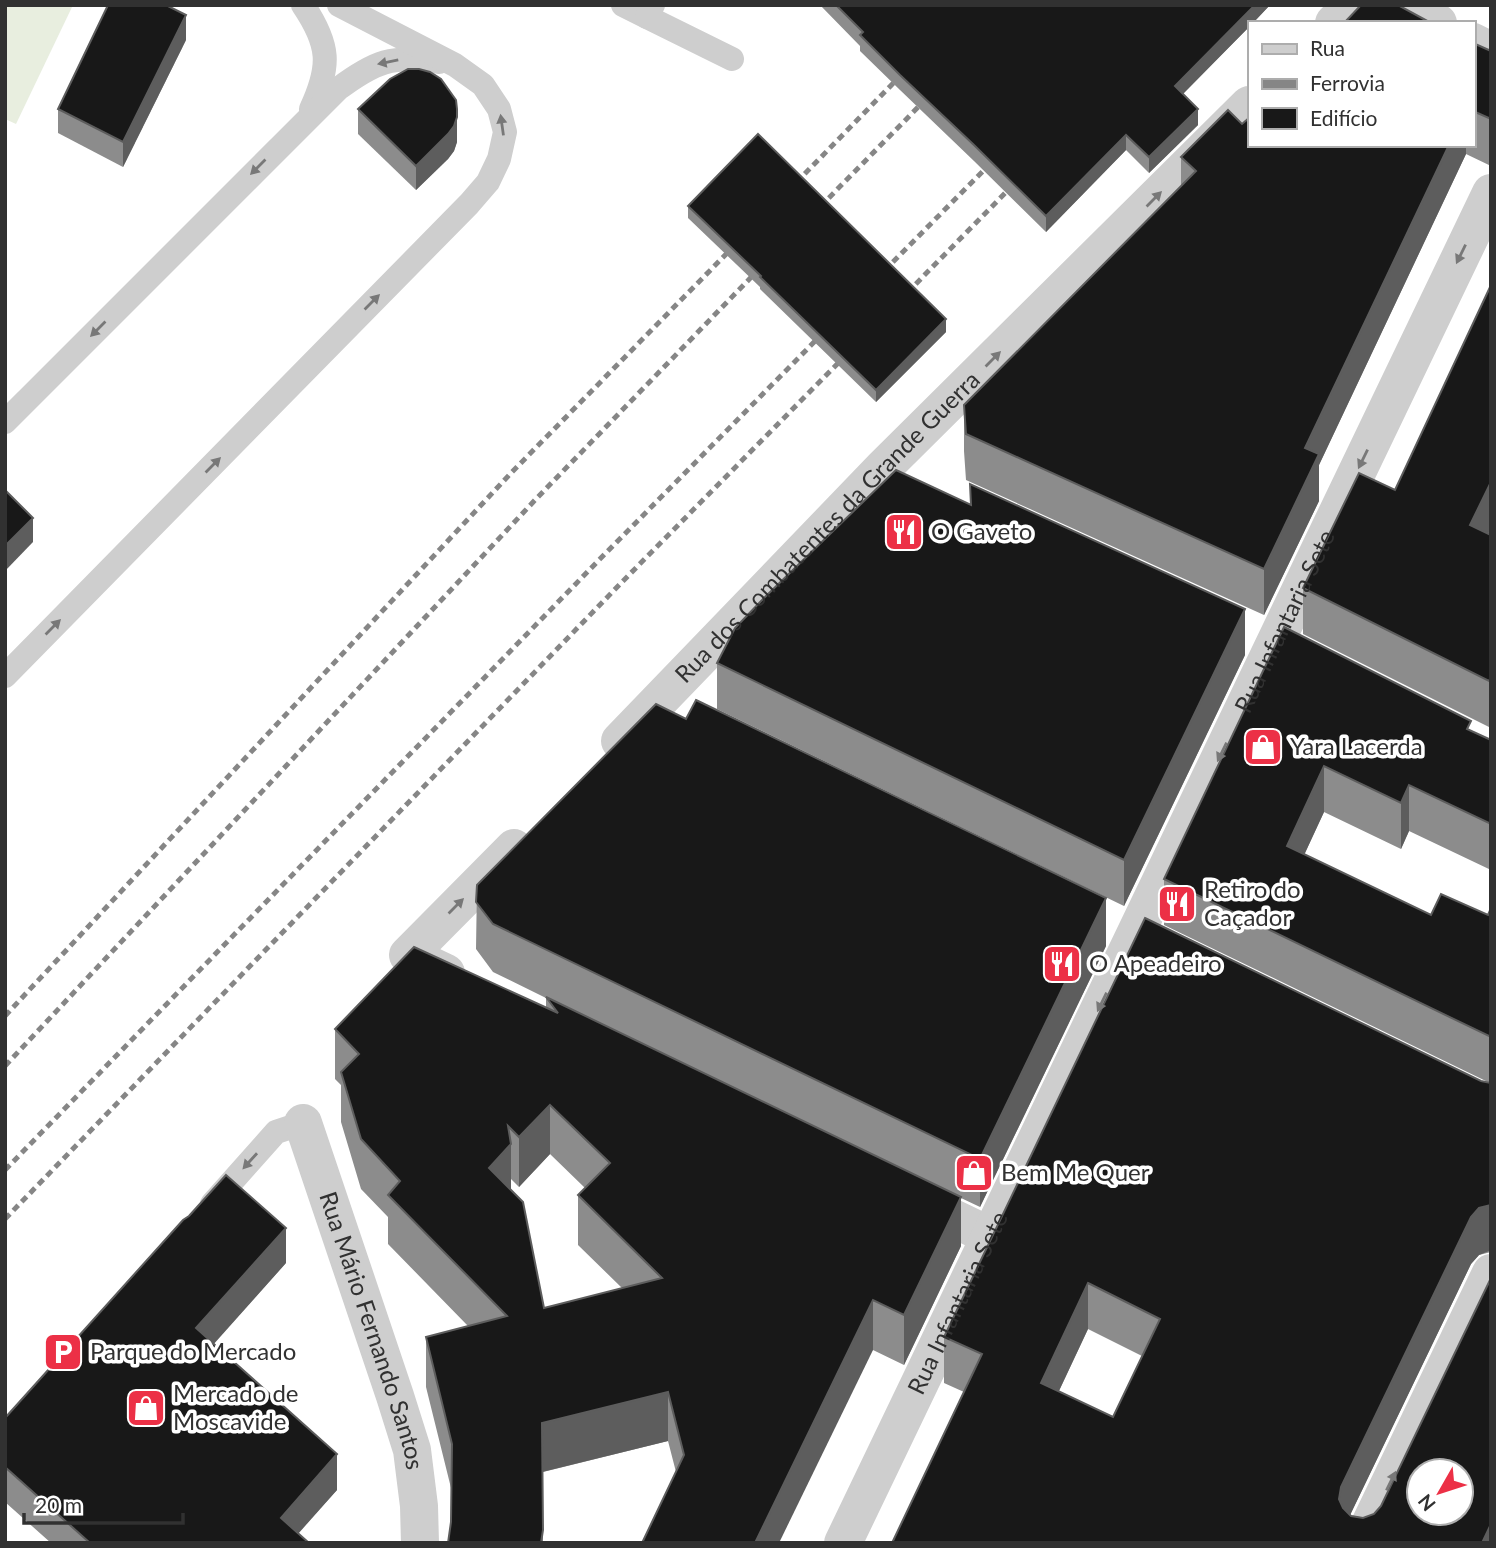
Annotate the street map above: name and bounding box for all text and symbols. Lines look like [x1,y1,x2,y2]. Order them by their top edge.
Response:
legend [1248,21,1475,147]
text: Rua [1310,35,1345,60]
one-way arrow [377,56,399,67]
text: Ferrovia [1310,70,1385,95]
text: Edifício [1310,105,1378,130]
one-way arrow [496,114,507,136]
one-way arrow [250,159,266,175]
one-way arrow [1145,191,1162,207]
one-way arrow [1456,244,1467,264]
one-way arrow [363,295,380,311]
one-way arrow [90,321,106,337]
one-way arrow [984,351,1000,368]
street label: Rua dos Combatentes da Grande Guerra [668,364,985,688]
one-way arrow [1357,449,1368,469]
one-way arrow [204,456,221,473]
restaurant icon: O Gaveto [883,511,925,553]
place label: O Gaveto [931,516,1032,545]
street label: Rua Infantaria Sete [1228,525,1340,717]
one-way arrow [45,619,61,636]
shop icon: Yara Lacerda [1242,726,1284,768]
place label: Yara Lacerda [1290,731,1423,760]
one-way arrow [1216,742,1227,763]
place label: Retiro do Caçador [1204,874,1301,931]
restaurant icon: Retiro do Caçador [1156,883,1198,925]
one-way arrow [448,898,465,915]
restaurant icon: O Apeadeiro [1041,943,1083,985]
place label: O Apeadeiro [1089,948,1222,977]
one-way arrow [1096,992,1108,1012]
one-way arrow [242,1152,258,1170]
shop icon: Bem Me Quer [953,1152,995,1194]
place label: Bem Me Quer [1001,1157,1150,1186]
street label: Rua Mário Fernando Santos [314,1188,430,1471]
street label: Rua Infantaria Sete [901,1206,1013,1399]
parking icon: Parque do Mercado [42,1331,84,1373]
place label: Parque do Mercado [90,1336,296,1365]
place label: Mercado de Moscavide [173,1378,299,1435]
shop icon: Mercado de Moscavide [125,1387,167,1429]
north arrow [1405,1457,1475,1527]
one-way arrow [1385,1471,1397,1491]
scale bar [24,1482,184,1526]
text: N [1413,1490,1440,1516]
text: 20 m [35,1492,82,1517]

